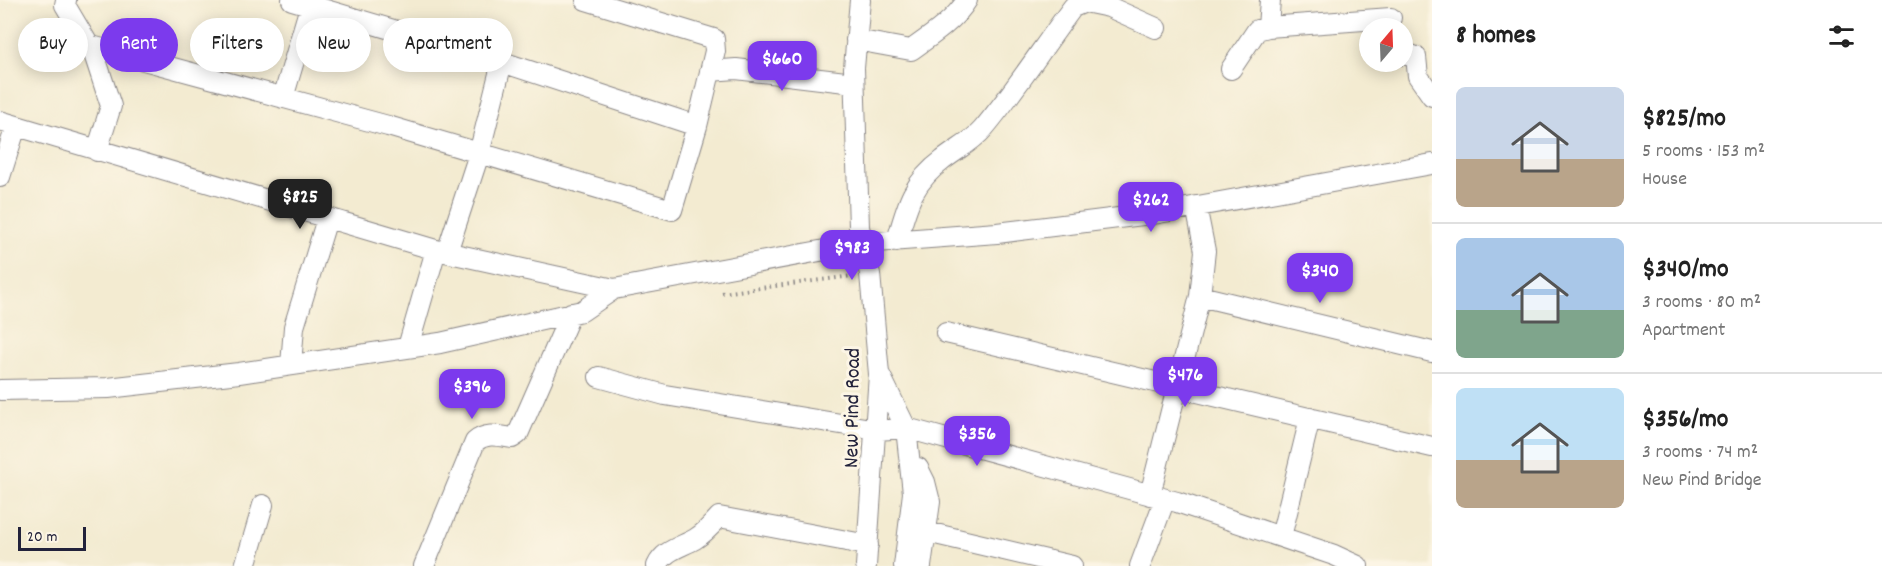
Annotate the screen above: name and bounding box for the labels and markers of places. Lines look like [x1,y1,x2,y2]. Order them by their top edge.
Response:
pin: $660 [746,41,818,92]
pin: $825 [264,179,336,230]
pin: $262 [1115,182,1187,233]
pin: $983 [816,230,888,281]
pin: $340 [1284,253,1356,304]
pin: $476 [1149,357,1221,408]
pin: $396 [436,369,508,420]
pin: $356 [941,416,1013,467]

